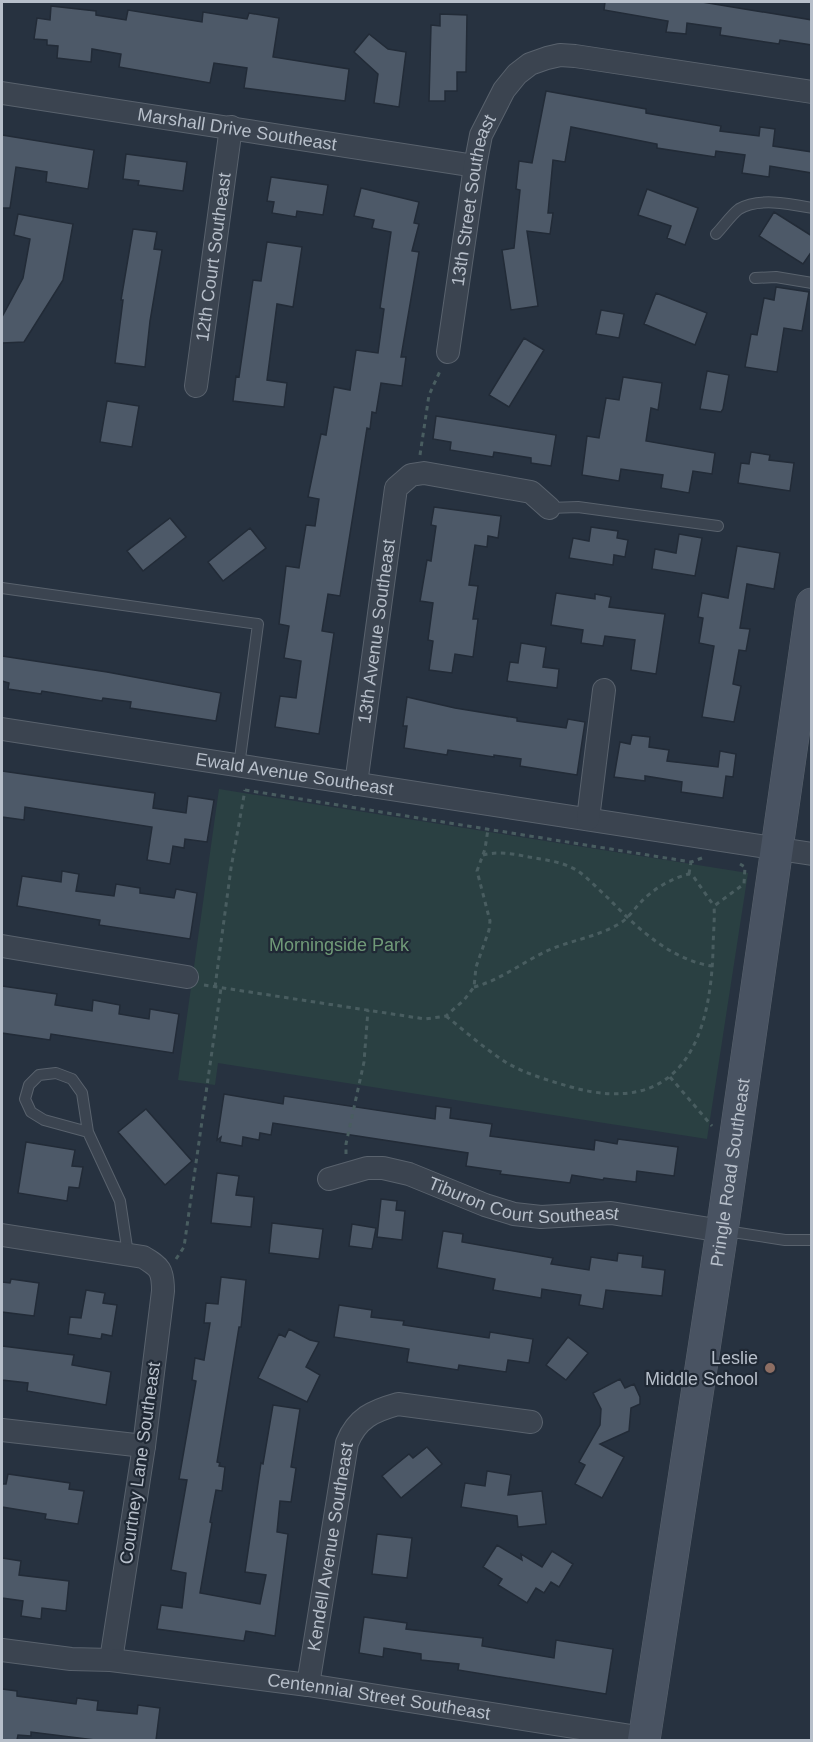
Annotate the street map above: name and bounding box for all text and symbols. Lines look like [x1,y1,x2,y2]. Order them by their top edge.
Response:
street label: Marshall Drive Southeast [136,104,338,155]
street label: 13th Street Southeast [448,111,500,287]
street label: 12th Court Southeast [192,171,235,343]
street label: 13th Avenue Southeast [354,538,399,725]
street label: Ewald Avenue Southeast [194,749,395,799]
park label: Morningside Park [269,935,410,955]
street label: Pringle Road Southeast [707,1077,754,1268]
street label: Tiburon Court Southeast [426,1173,620,1227]
place label: Leslie Middle School [645,1348,758,1389]
street label: Courtney Lane Southeast [116,1361,164,1565]
marker: Leslie Middle School [763,1361,777,1375]
street label: Kendell Avenue Southeast [304,1441,357,1653]
street label: Centennial Street Southeast [266,1670,492,1724]

